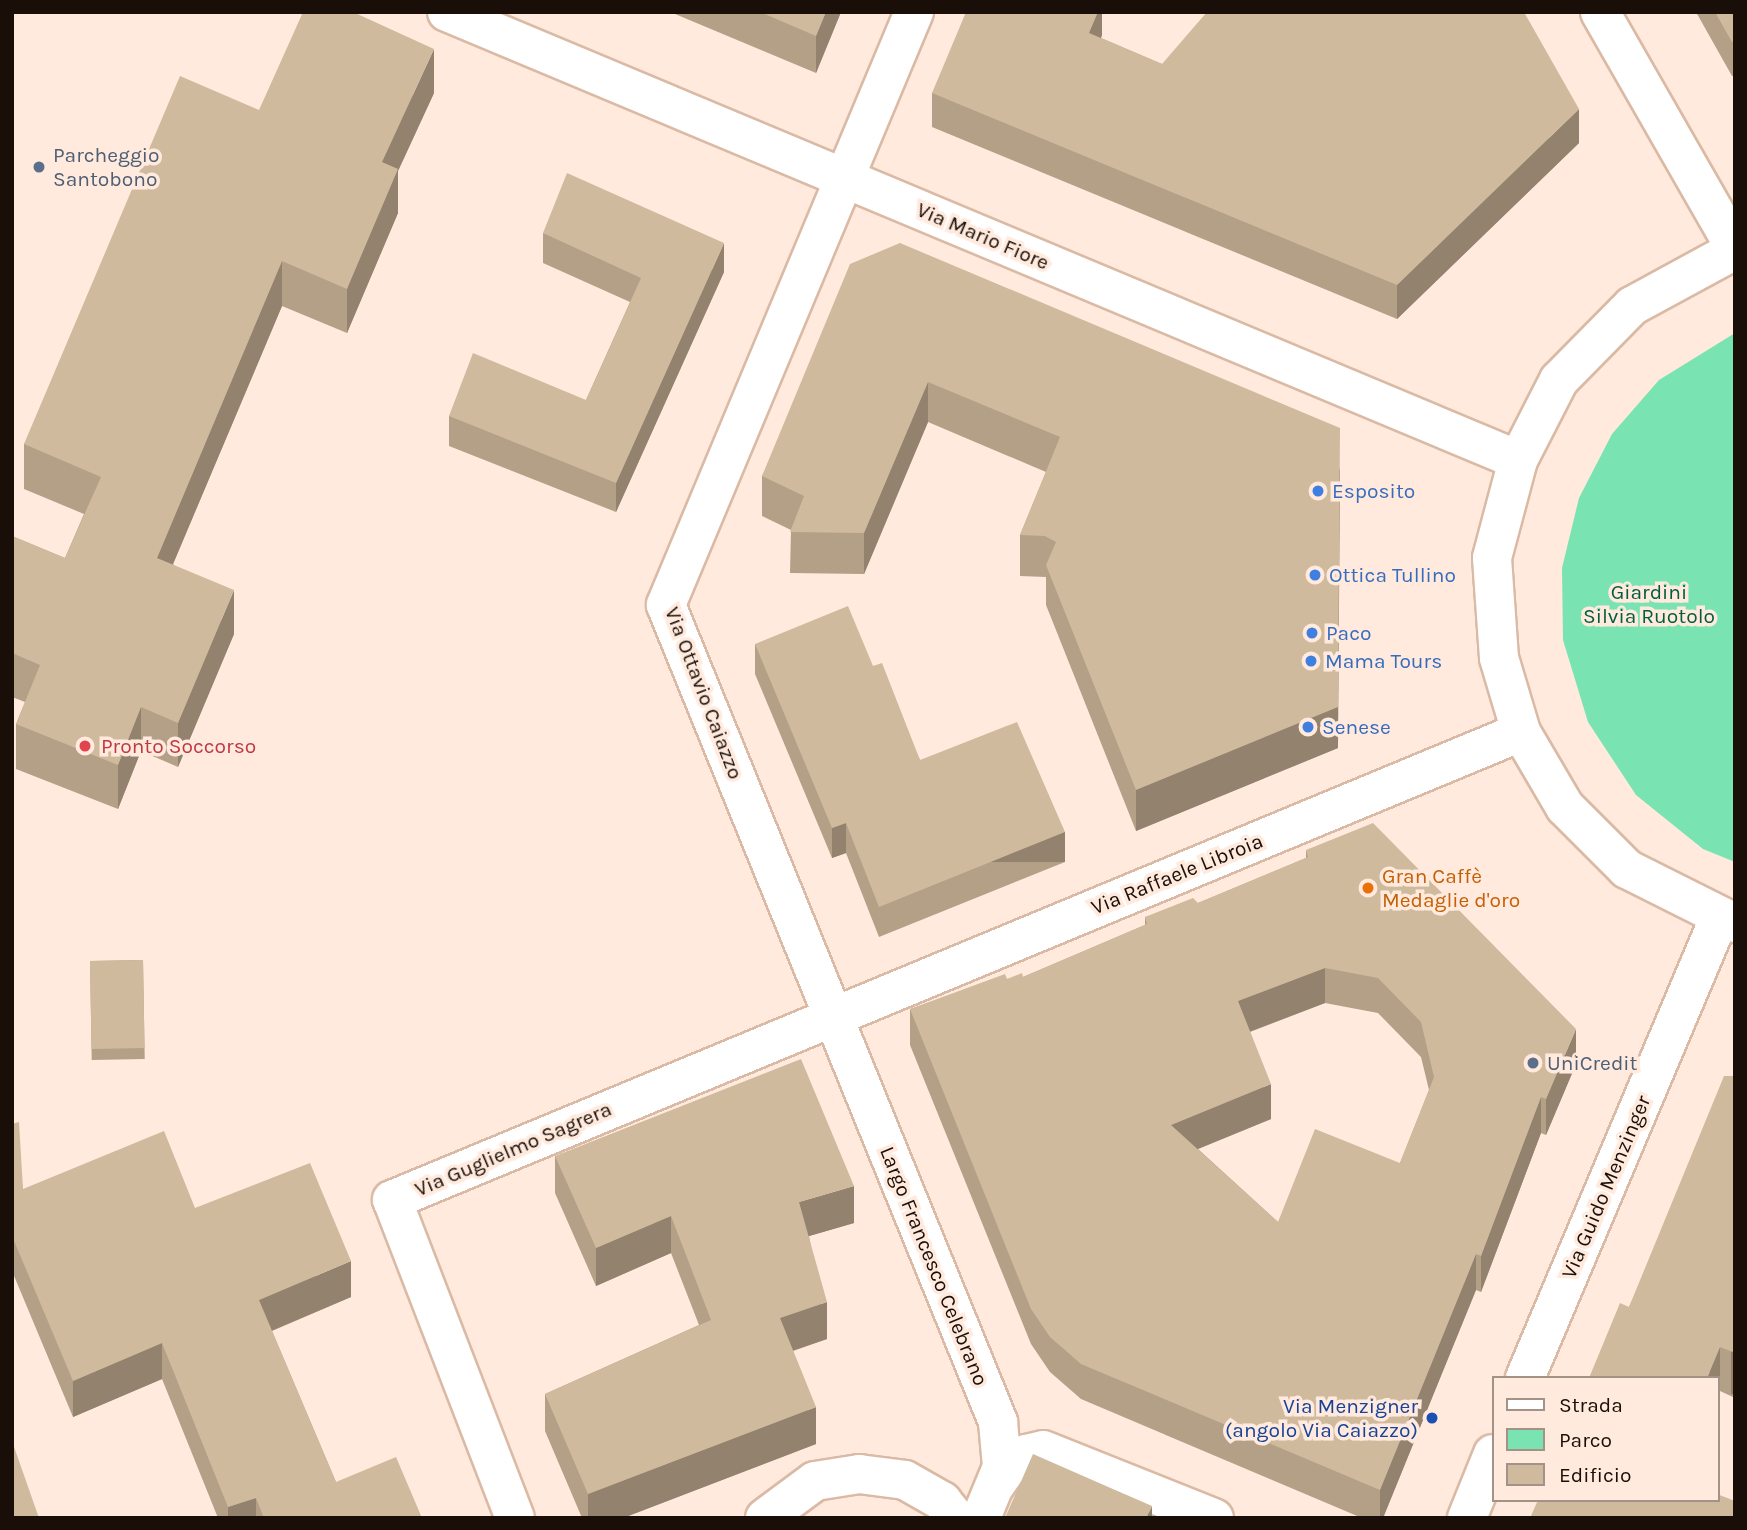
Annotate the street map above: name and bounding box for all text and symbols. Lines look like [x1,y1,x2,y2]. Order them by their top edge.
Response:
place label: Parcheggio Santobono [53,142,160,192]
marker: Parcheggio Santobono [31,159,47,175]
street label: Via Mario Fiore [913,197,1053,275]
place label: Esposito [1332,478,1415,504]
marker: Esposito [1310,483,1326,499]
place label: Ottica Tullino [1329,562,1456,588]
marker: Ottica Tullino [1307,567,1323,583]
park label: Giardini Silvia Ruotolo [1583,579,1715,629]
street label: Via Ottavio Caiazzo [660,603,748,783]
place label: Paco [1326,620,1371,646]
marker: Paco [1304,625,1320,641]
place label: Mama Tours [1325,648,1442,674]
marker: Mama Tours [1303,653,1319,669]
place label: Senese [1322,714,1391,740]
marker: Senese [1300,719,1316,735]
place label: Pronto Soccorso [101,733,256,759]
marker: Pronto Soccorso [75,736,95,756]
street label: Via Raffaele Libroia [1088,828,1266,920]
place label: Gran Caffè Medaglie d'oro [1382,863,1520,913]
marker: Gran Caffè Medaglie d'oro [1360,880,1376,896]
place label: UniCredit [1547,1050,1637,1076]
marker: UniCredit [1525,1055,1541,1071]
street label: Via Guido Menzinger [1556,1092,1656,1282]
street label: Via Guglielmo Sagrera [411,1096,615,1202]
street label: Largo Francesco Celebrano [874,1143,994,1389]
legend [1492,1376,1719,1502]
place label: Via Menzigner (angolo Via Caiazzo) [1225,1393,1418,1443]
text: Strada [1559,1393,1623,1417]
marker: Via Menzigner (angolo Via Caiazzo) [1424,1410,1440,1426]
text: Parco [1559,1428,1612,1452]
text: Edificio [1559,1463,1632,1487]

